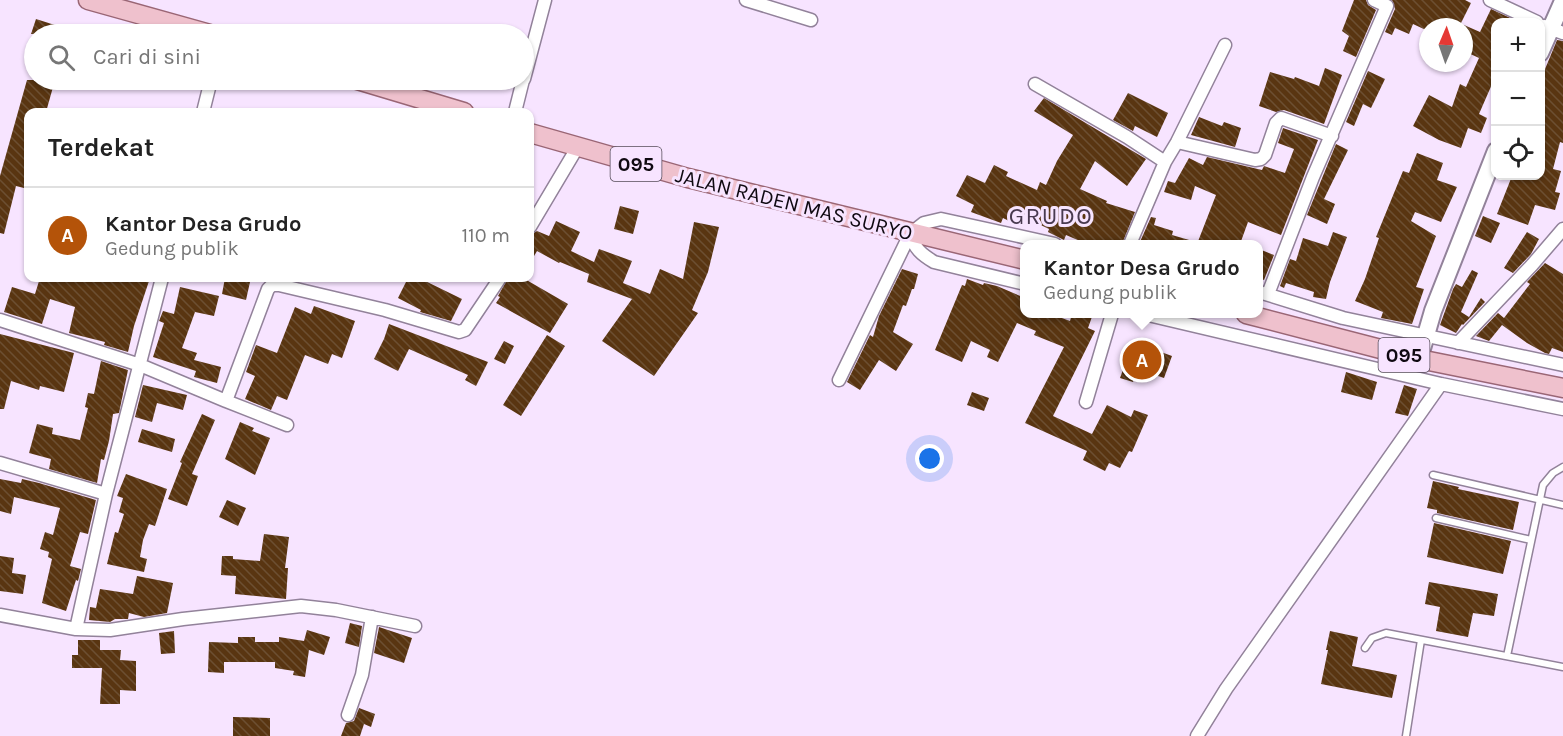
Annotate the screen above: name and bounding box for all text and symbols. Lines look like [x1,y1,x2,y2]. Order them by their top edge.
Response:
north arrow [1419,18,1473,72]
map controls [1491,18,1545,180]
button: + [1491,18,1545,72]
search box [24,24,534,90]
icon: search [45,41,78,74]
text: Cari di sini [93,44,201,70]
button: − [1491,72,1545,126]
button: locate [1491,126,1545,180]
text: Terdekat [48,132,154,163]
road number: 095 [610,147,662,181]
street label: JALAN RADEN MAS SURYO [673,163,915,245]
district label: GRUDO [1009,202,1093,230]
text: Kantor Desa Grudo [105,211,301,237]
text: A [61,224,74,247]
text: 110 m [461,224,510,247]
text: Gedung publik [105,237,239,260]
popup [1020,240,1263,318]
text: Kantor Desa Grudo [1043,255,1240,281]
text: Gedung publik [1043,281,1177,304]
pin: A [1122,338,1162,382]
road number: 095 [1378,338,1430,372]
your location [915,444,944,473]

